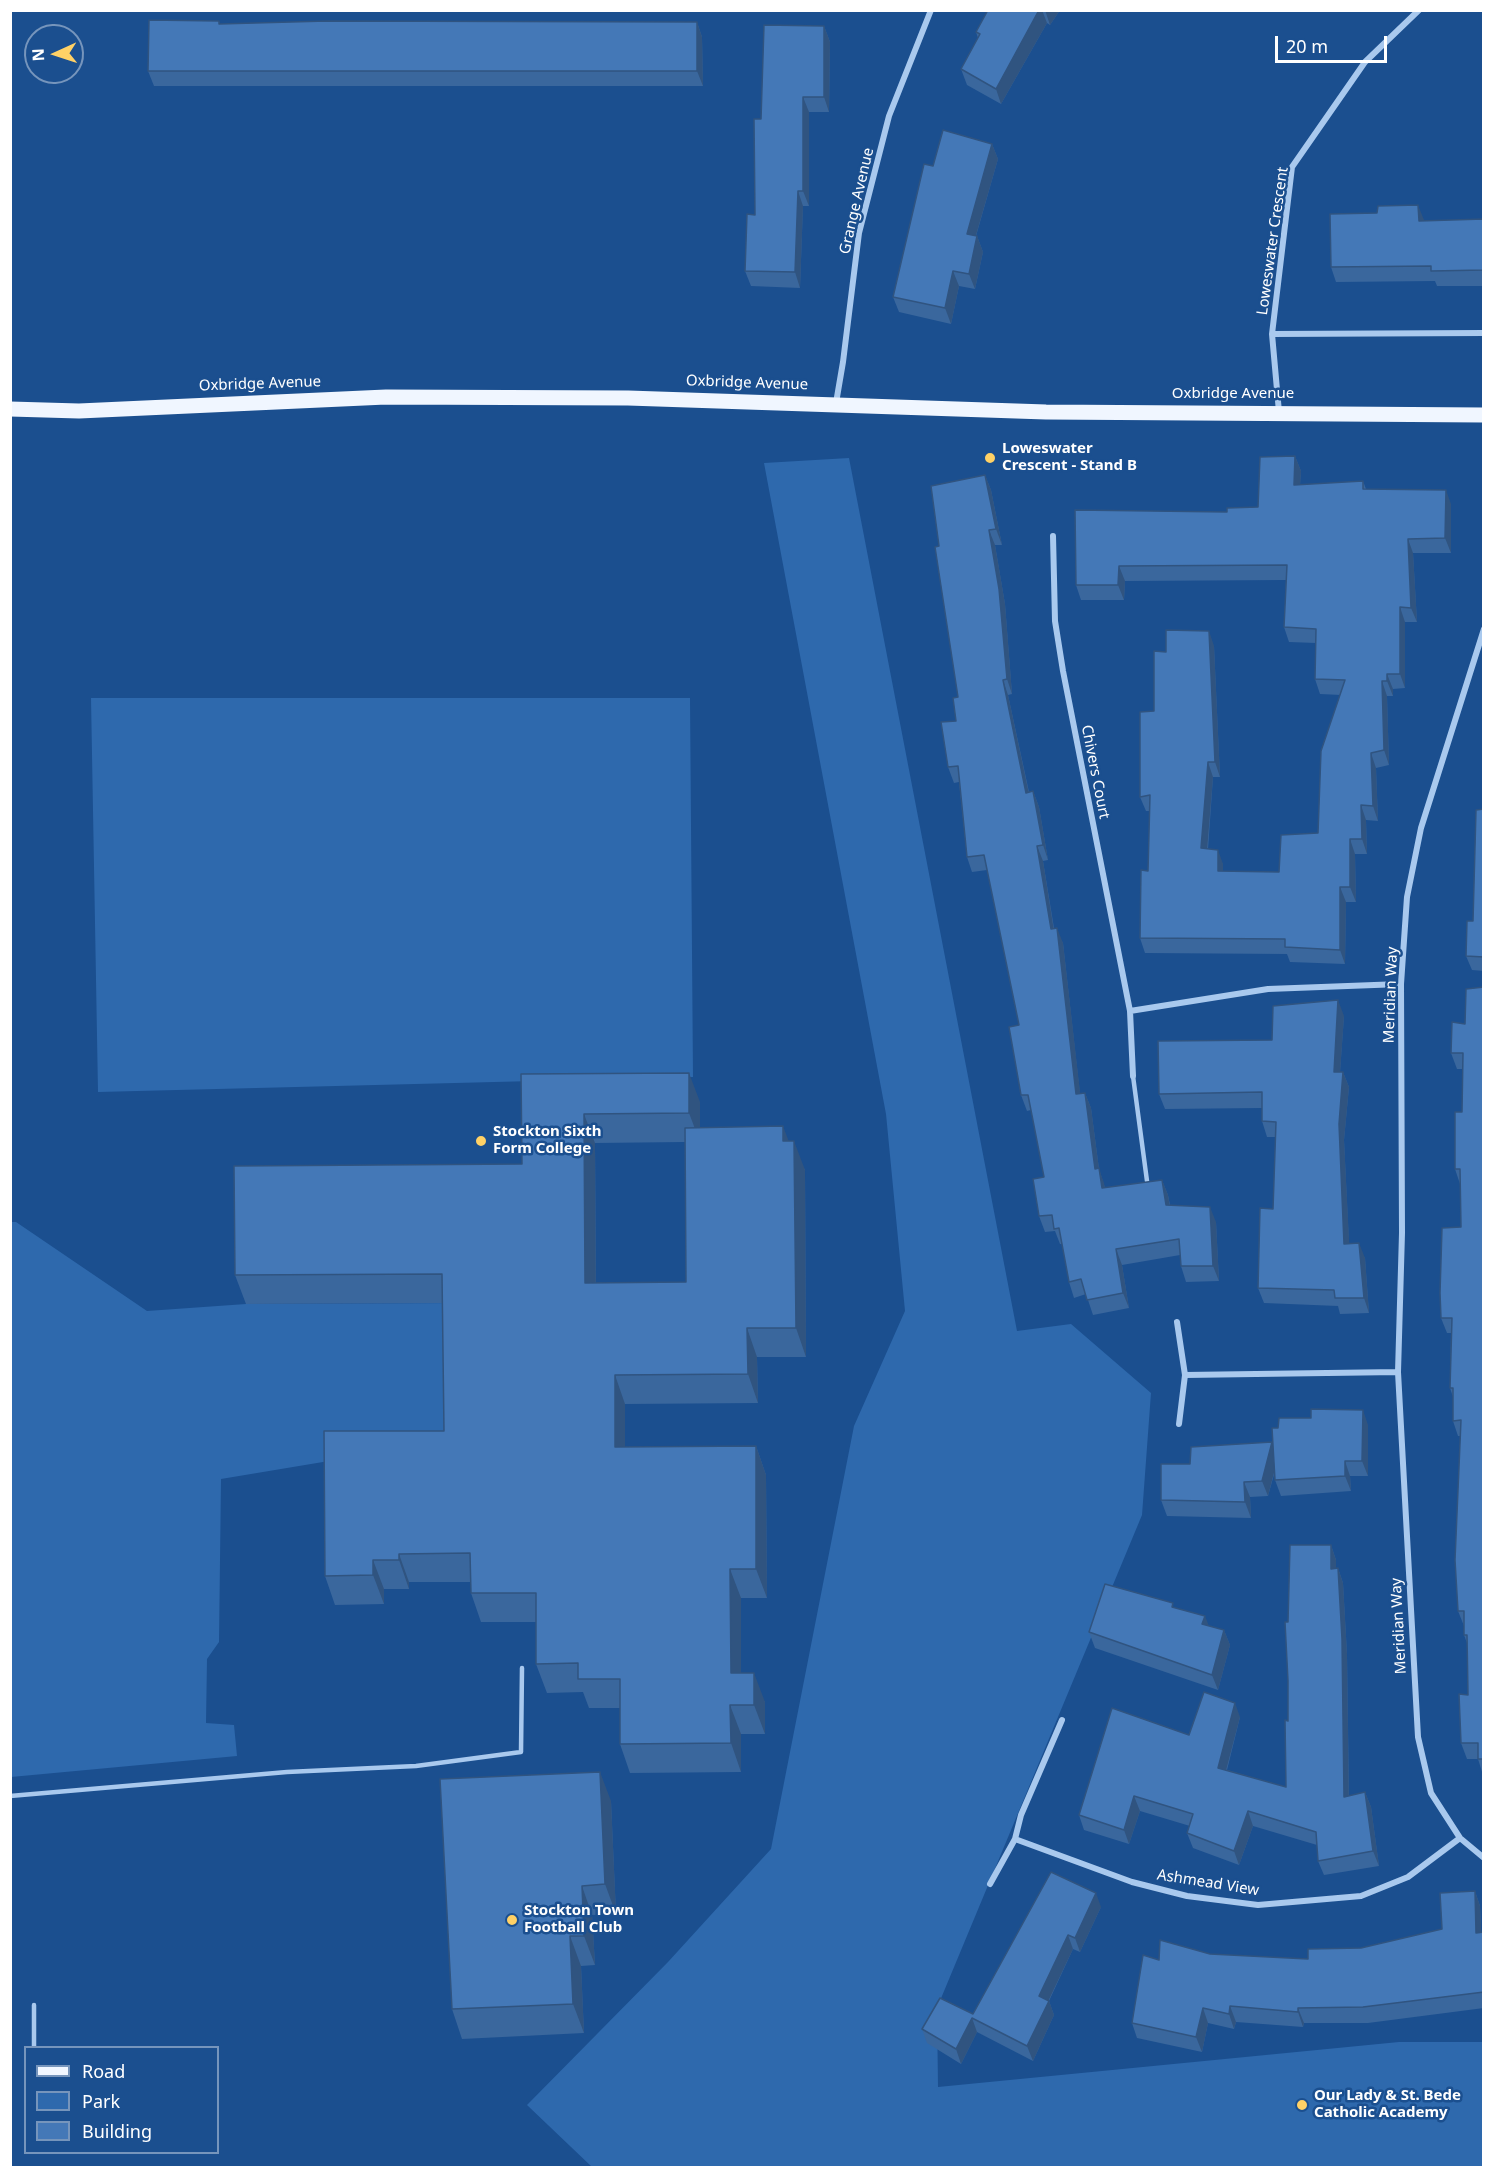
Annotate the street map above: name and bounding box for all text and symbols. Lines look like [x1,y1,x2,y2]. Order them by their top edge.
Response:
north arrow [24,24,84,84]
scale bar [1278,24,1390,62]
text: 20 m [1286,34,1328,58]
text: N [27,48,49,62]
street label: Grange Avenue [836,146,878,256]
street label: Loweswater Crescent [1254,166,1292,316]
street label: Oxbridge Avenue [686,372,808,394]
street label: Oxbridge Avenue [199,373,321,395]
street label: Oxbridge Avenue [1172,385,1294,403]
place label: Loweswater Crescent - Stand B [1002,440,1137,475]
marker: Loweswater Crescent - Stand B [983,451,997,465]
street label: Chivers Court [1077,723,1113,821]
street label: Meridian Way [1380,946,1402,1044]
place label: Stockton Sixth Form College [493,1123,601,1158]
marker: Stockton Sixth Form College [474,1134,488,1148]
street label: Meridian Way [1387,1577,1411,1675]
street label: Ashmead View [1156,1866,1260,1900]
place label: Stockton Town Football Club [524,1902,634,1937]
marker: Stockton Town Football Club [505,1913,519,1927]
legend [24,2046,219,2154]
text: Road [82,2059,125,2083]
place label: Our Lady & St. Bede Catholic Academy [1314,2087,1461,2122]
text: Park [82,2089,120,2113]
marker: Our Lady & St. Bede Catholic Academy [1295,2098,1309,2112]
text: Building [82,2119,152,2143]

